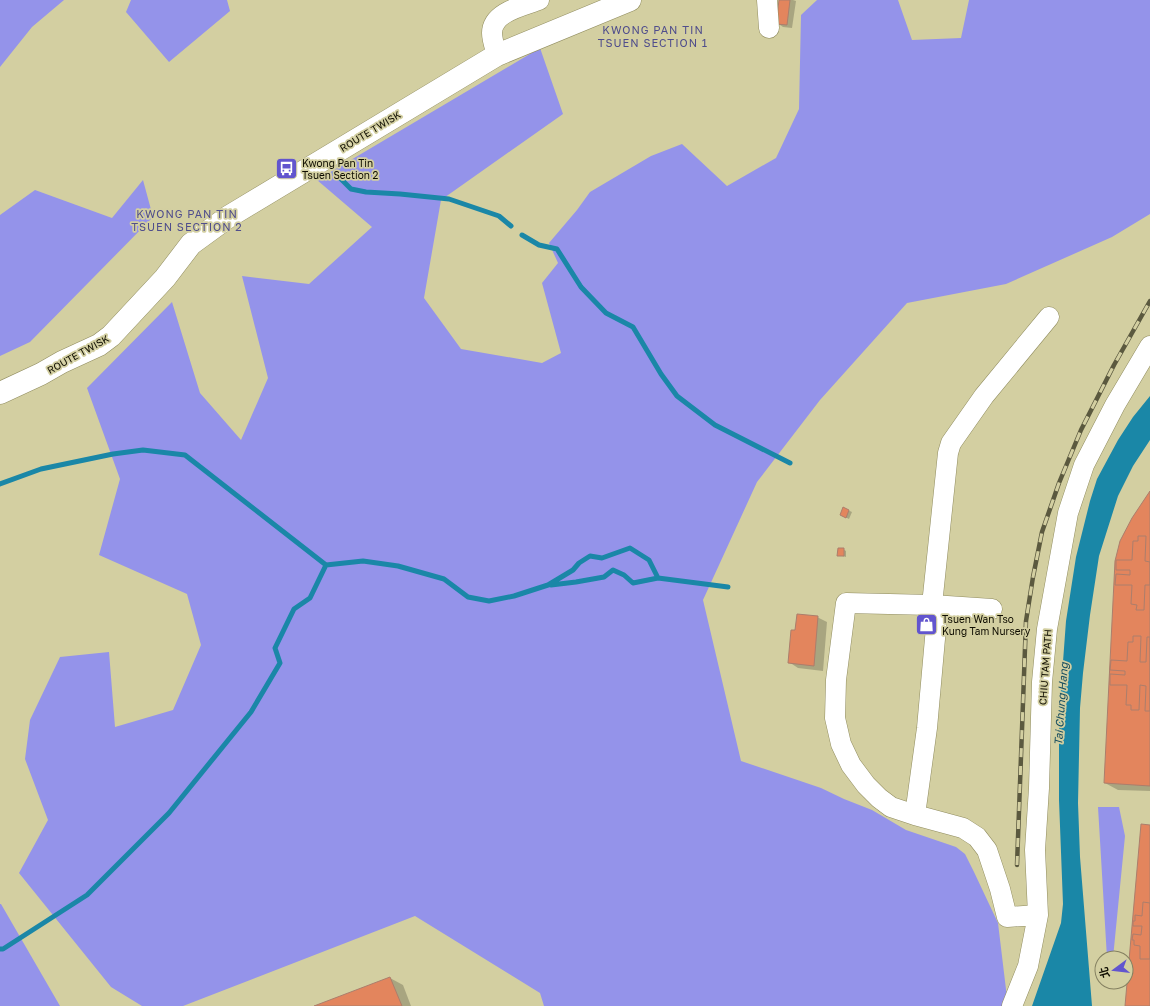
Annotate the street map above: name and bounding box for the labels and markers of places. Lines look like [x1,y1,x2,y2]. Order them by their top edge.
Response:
bus stop icon: Kwong Pan Tin Tsuen Section 2 [273,156,299,182]
place label: Kwong Pan Tin Tsuen Section 2 [302,157,378,181]
shop icon: Tsuen Wan Tso Kung Tam Nursery [914,612,940,638]
place label: Tsuen Wan Tso Kung Tam Nursery [942,613,1031,637]

